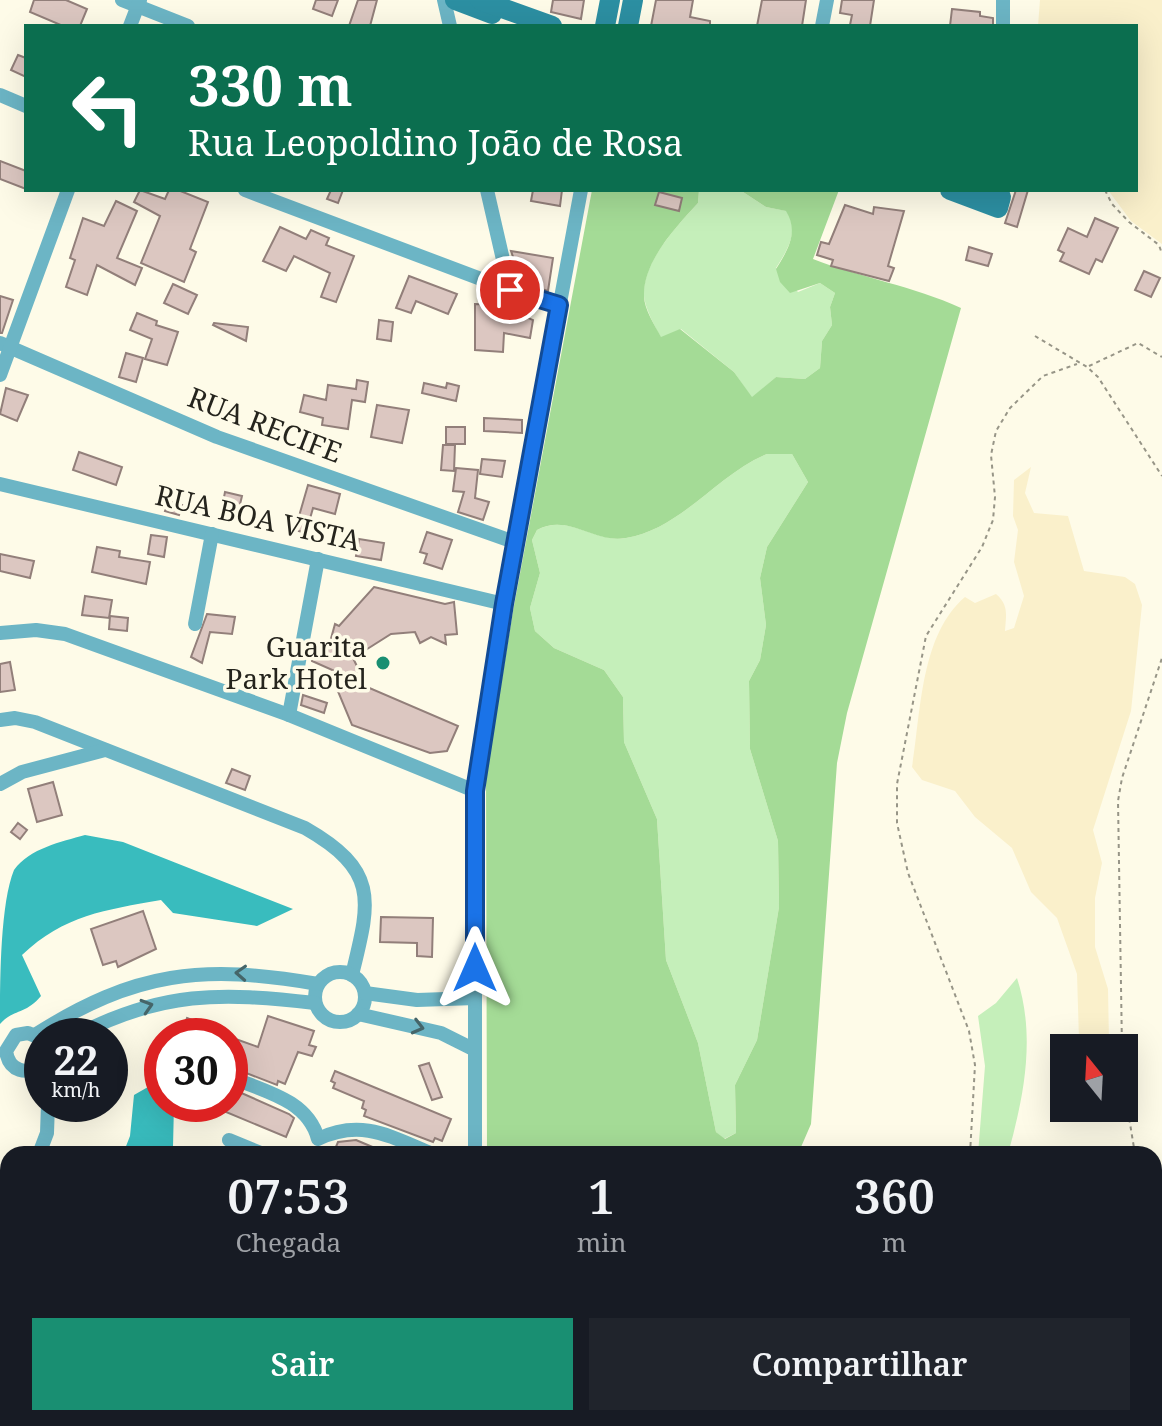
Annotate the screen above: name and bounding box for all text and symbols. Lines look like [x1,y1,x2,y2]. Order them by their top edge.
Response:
text: 330 m [188,46,353,122]
icon: left [56,56,160,160]
text: Rua Leopoldino João de Rosa [188,118,683,167]
pin [476,256,544,324]
icon: arrive [488,268,532,312]
street label: RUA RECIFE [183,377,348,471]
street label: RUA BOA VISTA [152,475,365,559]
place label: Guarita Park Hotel [226,627,367,697]
marker: Guarita Park Hotel [374,654,392,672]
position arrow [433,926,517,1010]
one-way arrow [234,964,247,981]
one-way arrow [139,999,153,1015]
one-way arrow [411,1017,425,1034]
speed limit sign: 30 [144,1018,248,1122]
text: 22 [53,1032,99,1087]
north arrow [1050,1034,1138,1122]
map controls [1050,1034,1138,1122]
text: km/h [51,1076,101,1103]
text: 07:53 [227,1163,350,1228]
text: 1 [588,1163,615,1228]
text: 360 [854,1163,935,1228]
text: Chegada [236,1224,341,1260]
text: min [577,1224,626,1260]
text: m [882,1224,907,1260]
button: Sair [32,1318,573,1410]
button: Compartilhar [589,1318,1130,1410]

